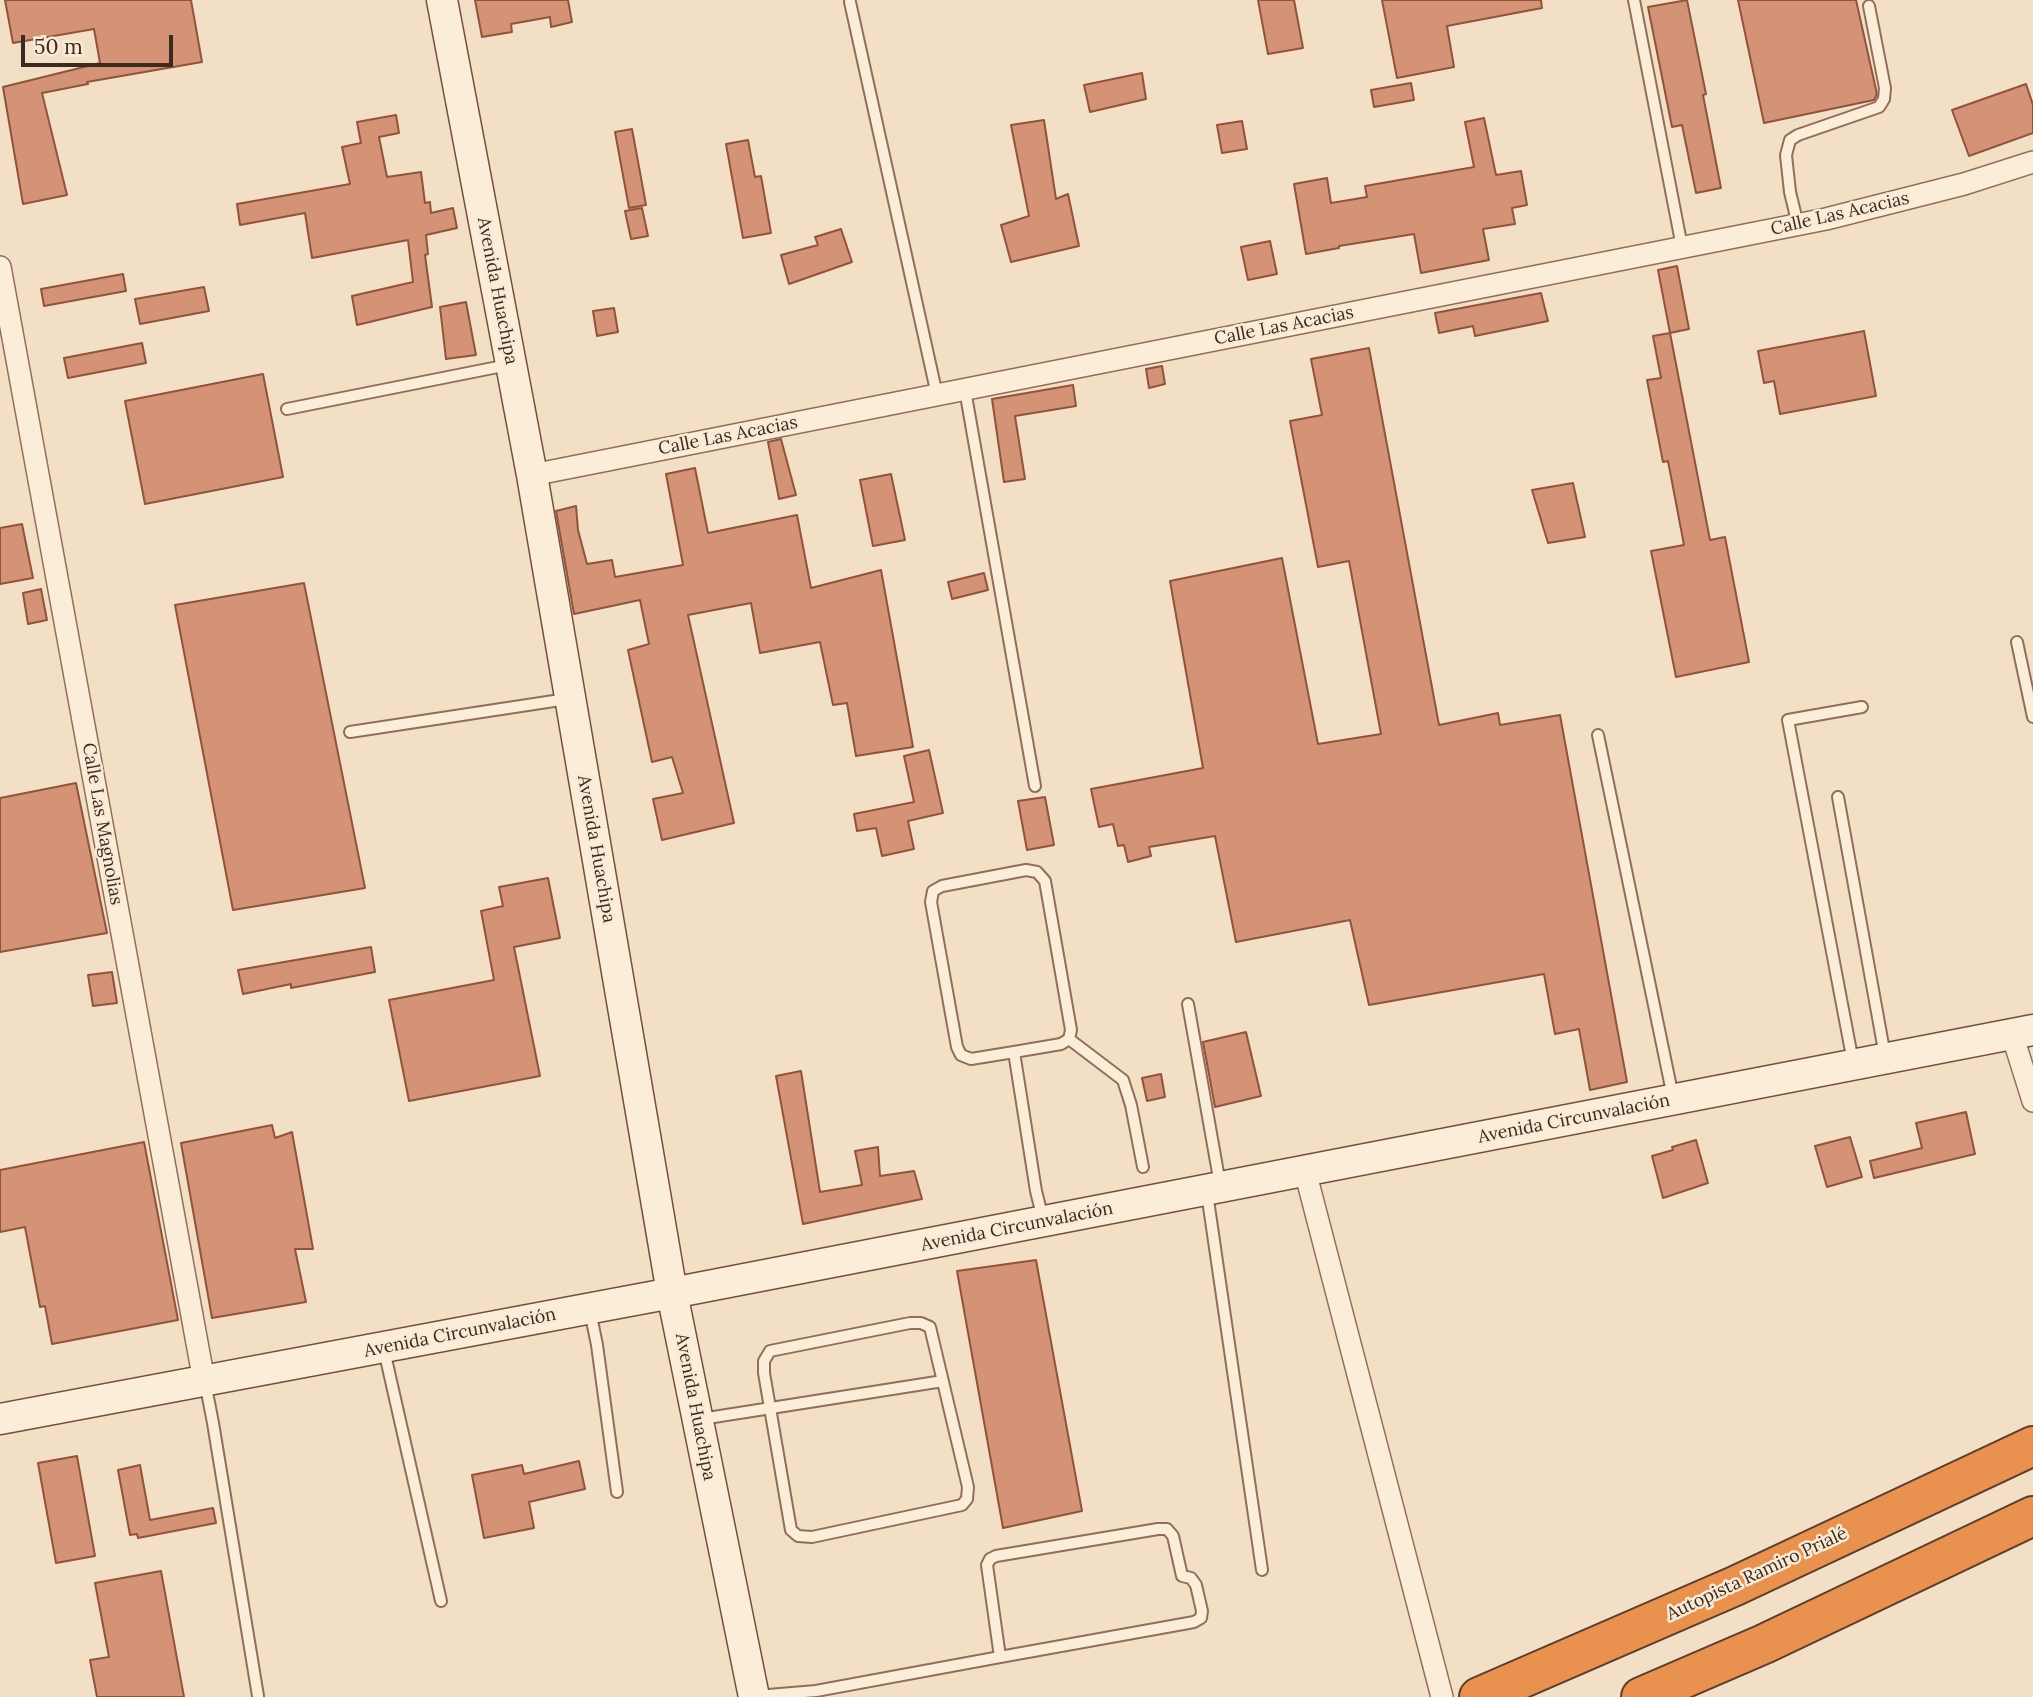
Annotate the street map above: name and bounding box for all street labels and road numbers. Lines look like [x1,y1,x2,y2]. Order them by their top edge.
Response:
street label: Calle Las Acacias [1769,188,1911,240]
street label: Avenida Huachipa [472,216,522,366]
street label: Calle Las Acacias [1212,302,1356,350]
street label: Calle Las Acacias [656,412,800,460]
street label: Calle Las Magnolias [77,741,127,907]
street label: Avenida Huachipa [572,773,620,925]
street label: Avenida Circunvalación [1476,1090,1672,1148]
street label: Avenida Circunvalación [919,1198,1115,1256]
street label: Avenida Circunvalación [362,1304,558,1362]
street label: Avenida Huachipa [670,1332,720,1482]
street label: Autopista Ramiro Prialé [1663,1523,1851,1625]

